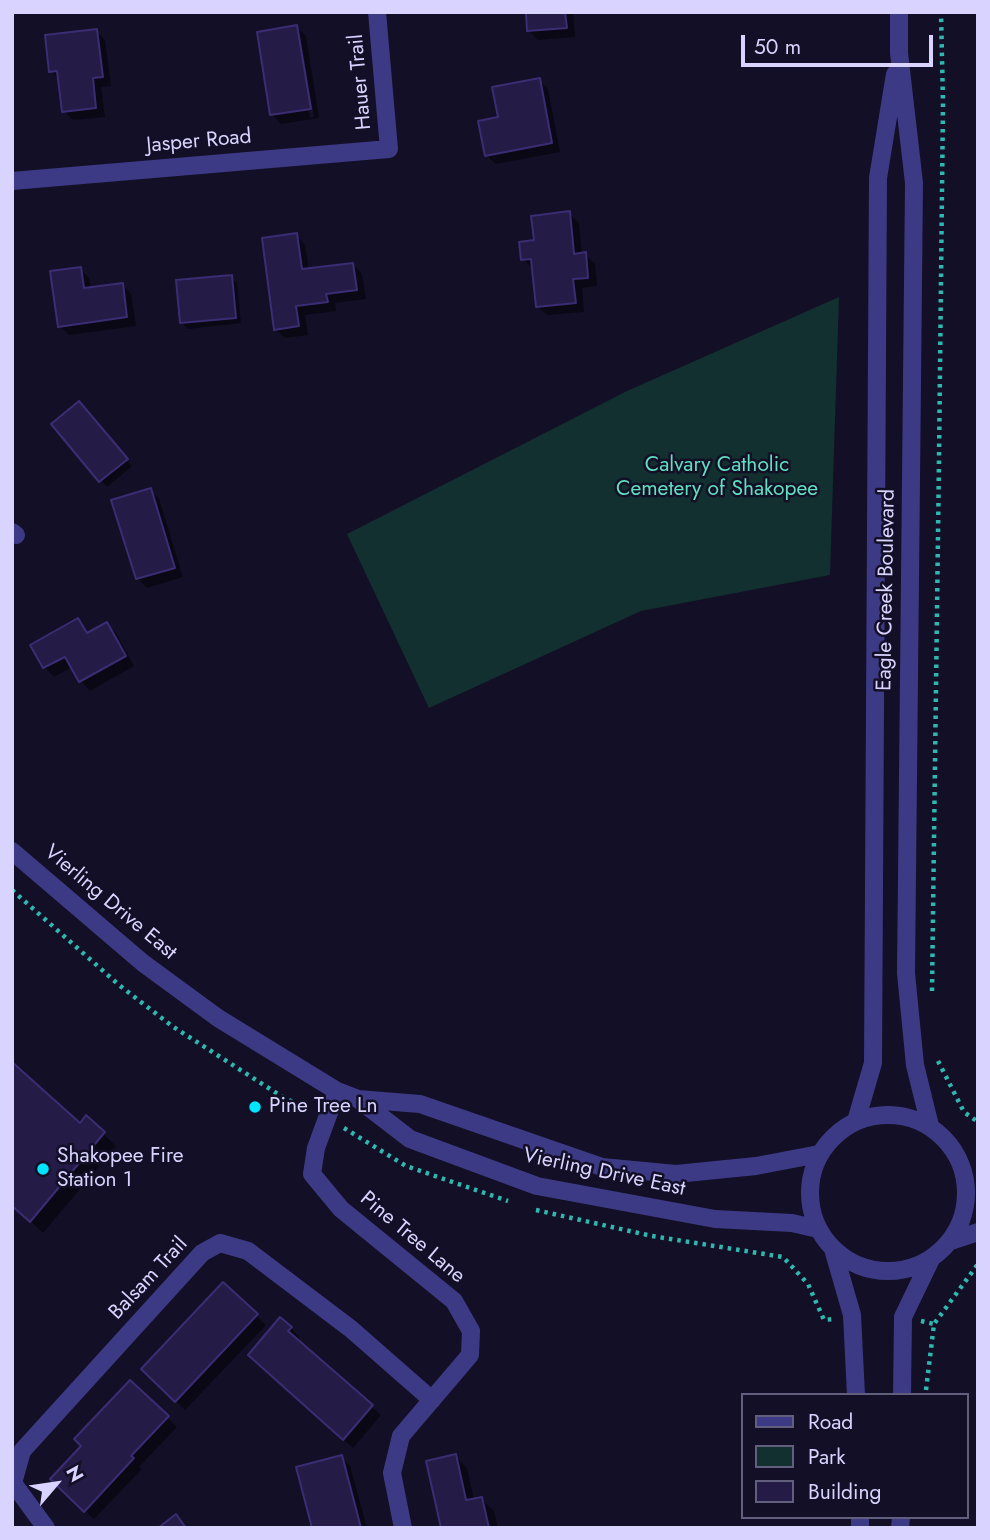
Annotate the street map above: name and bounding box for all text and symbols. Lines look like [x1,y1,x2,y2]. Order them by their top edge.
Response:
scale bar [745,21,937,65]
text: 50 m [754,32,801,62]
street label: Hauer Trail [344,33,378,131]
street label: Jasper Road [146,125,252,159]
park label: Calvary Catholic Cemetery of Shakopee [616,453,818,503]
street label: Eagle Creek Boulevard [873,489,901,691]
street label: Vierling Drive East [39,840,181,966]
place label: Pine Tree Ln [269,1094,377,1120]
marker: Pine Tree Ln [247,1099,263,1115]
place label: Shakopee Fire Station 1 [57,1144,184,1194]
street label: Vierling Drive East [521,1144,687,1202]
marker: Shakopee Fire Station 1 [35,1161,51,1177]
street label: Pine Tree Lane [354,1187,470,1289]
street label: Balsam Trail [104,1233,194,1325]
legend [741,1393,969,1519]
text: Road [808,1407,853,1437]
text: Park [808,1442,845,1472]
north arrow [21,1449,91,1519]
text: N [59,1460,90,1487]
text: Building [808,1477,881,1507]

